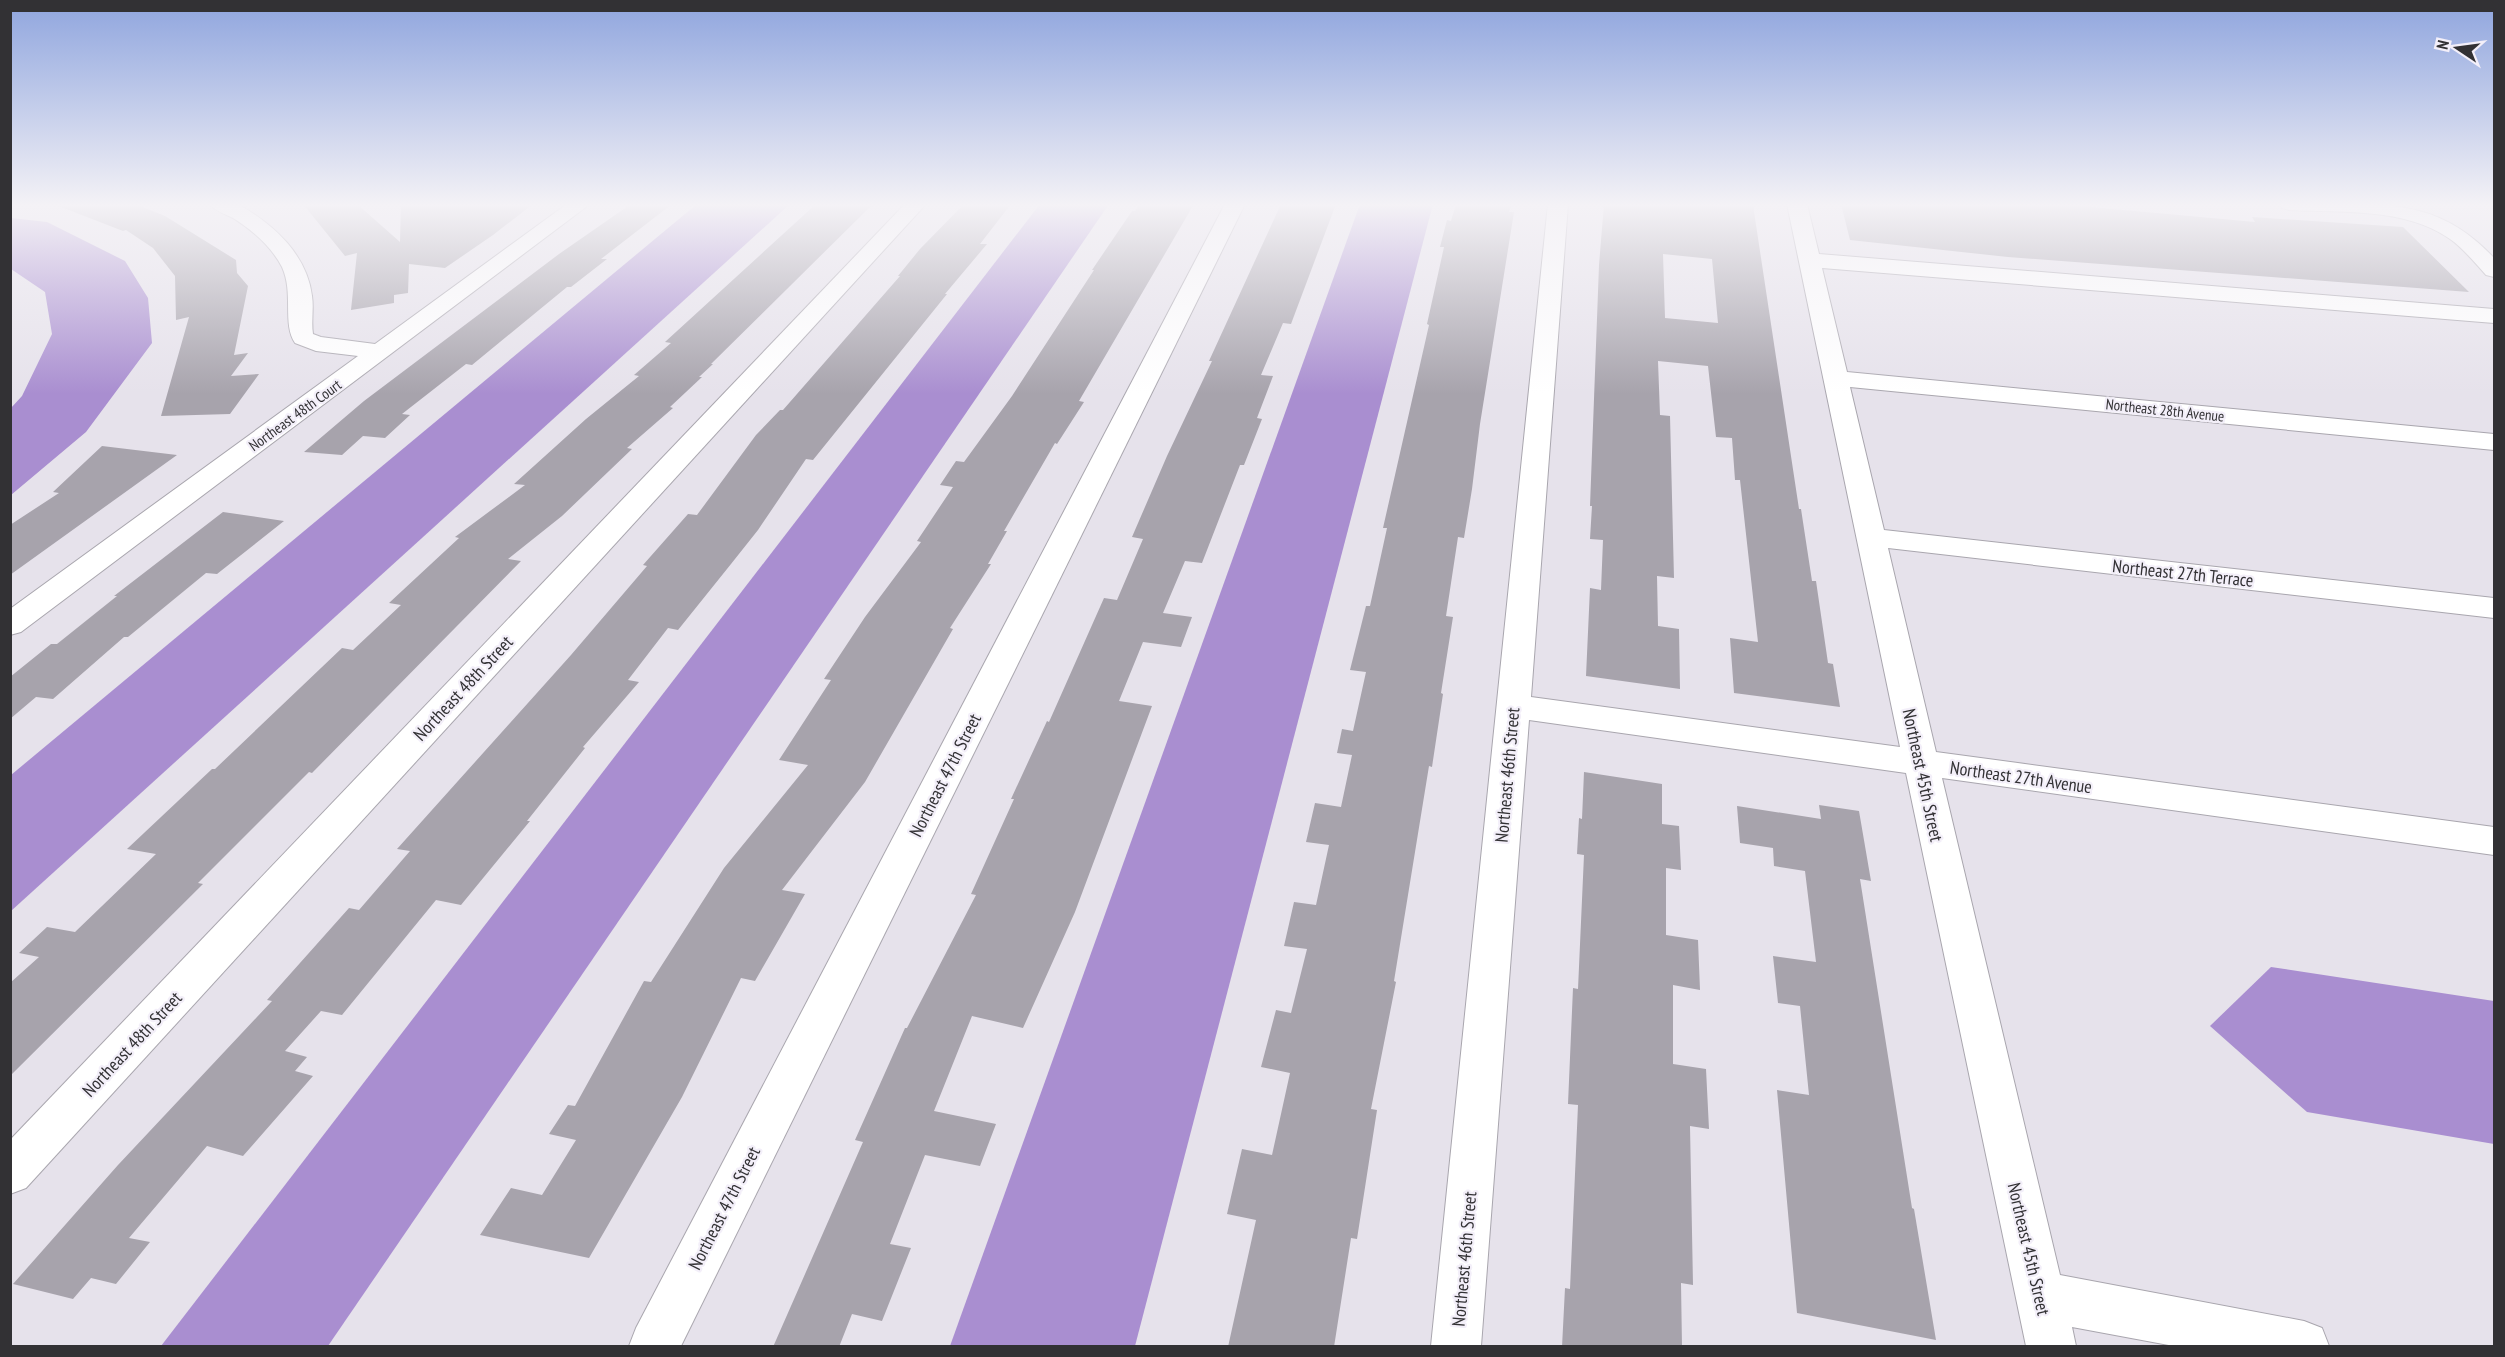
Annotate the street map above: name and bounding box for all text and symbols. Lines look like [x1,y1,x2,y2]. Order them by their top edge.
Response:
north arrow [2427,18,2487,78]
text: N [2432,38,2453,51]
street label: Northeast 48th Court [245,375,345,455]
street label: Northeast 28th Avenue [2105,394,2225,426]
street label: Northeast 27th Terrace [2111,554,2255,592]
street label: Northeast 48th Street [408,631,518,745]
street label: Northeast 45th Street [1898,706,1948,844]
street label: Northeast 46th Street [1490,707,1524,843]
street label: Northeast 47th Street [904,710,986,840]
street label: Northeast 27th Avenue [1949,756,2093,798]
street label: Northeast 48th Street [77,987,187,1101]
street label: Northeast 47th Street [683,1143,765,1273]
street label: Northeast 45th Street [2003,1180,2055,1318]
street label: Northeast 46th Street [1447,1191,1481,1327]

